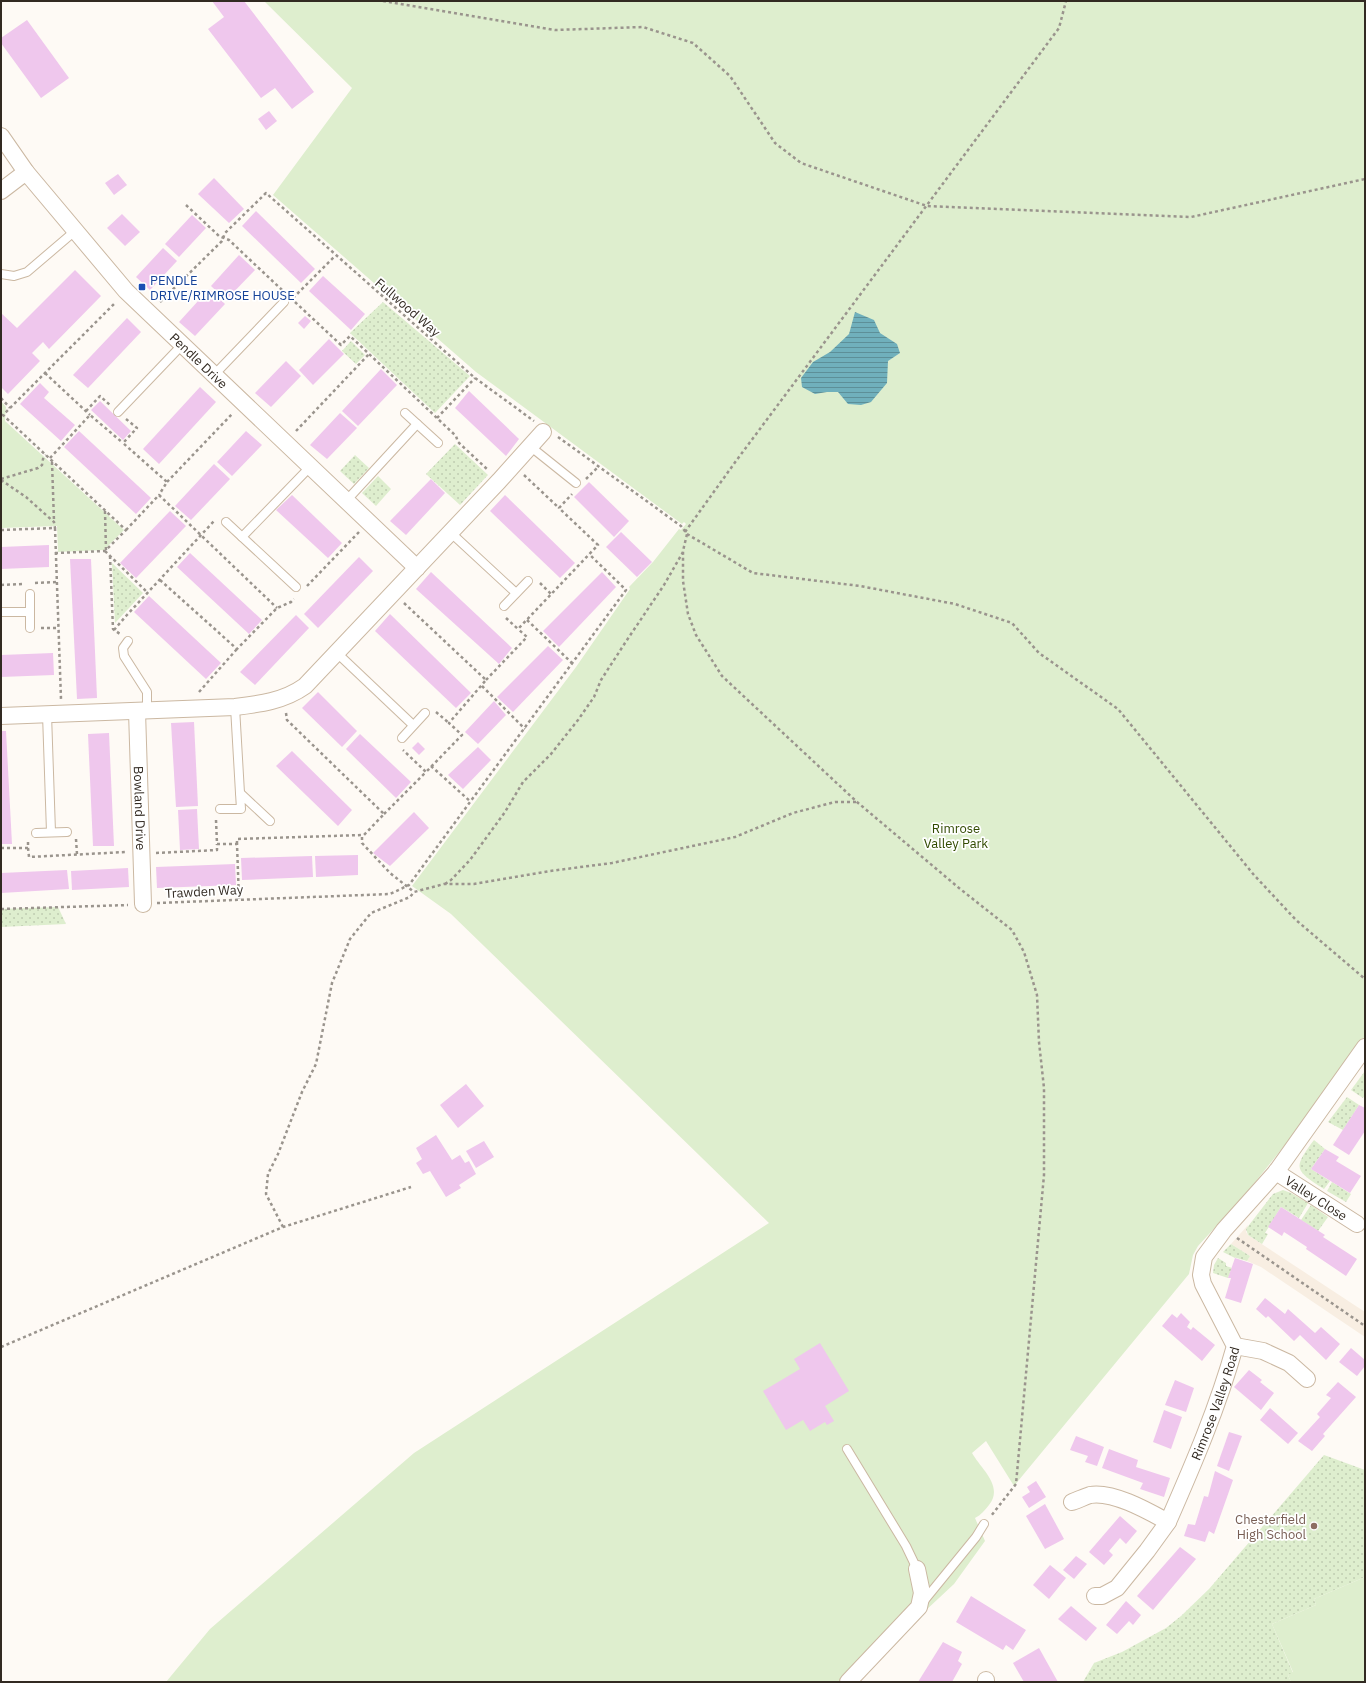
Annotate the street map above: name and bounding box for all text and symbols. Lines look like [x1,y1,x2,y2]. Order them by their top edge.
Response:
place label: PENDLE DRIVE/RIMROSE HOUSE [150,272,295,304]
street label: Fullwood Way [371,274,444,341]
marker: PENDLE DRIVE/RIMROSE HOUSE [137,282,147,292]
street label: Pendle Drive [166,329,231,392]
street label: Bowland Drive [130,766,149,850]
park label: Rimrose Valley Park [924,820,988,852]
street label: Trawden Way [164,881,244,902]
street label: Valley Close [1282,1172,1350,1225]
street label: Rimrose Valley Road [1187,1345,1243,1463]
place label: Chesterfield High School [1235,1511,1306,1543]
marker: Chesterfield High School [1309,1521,1319,1531]

